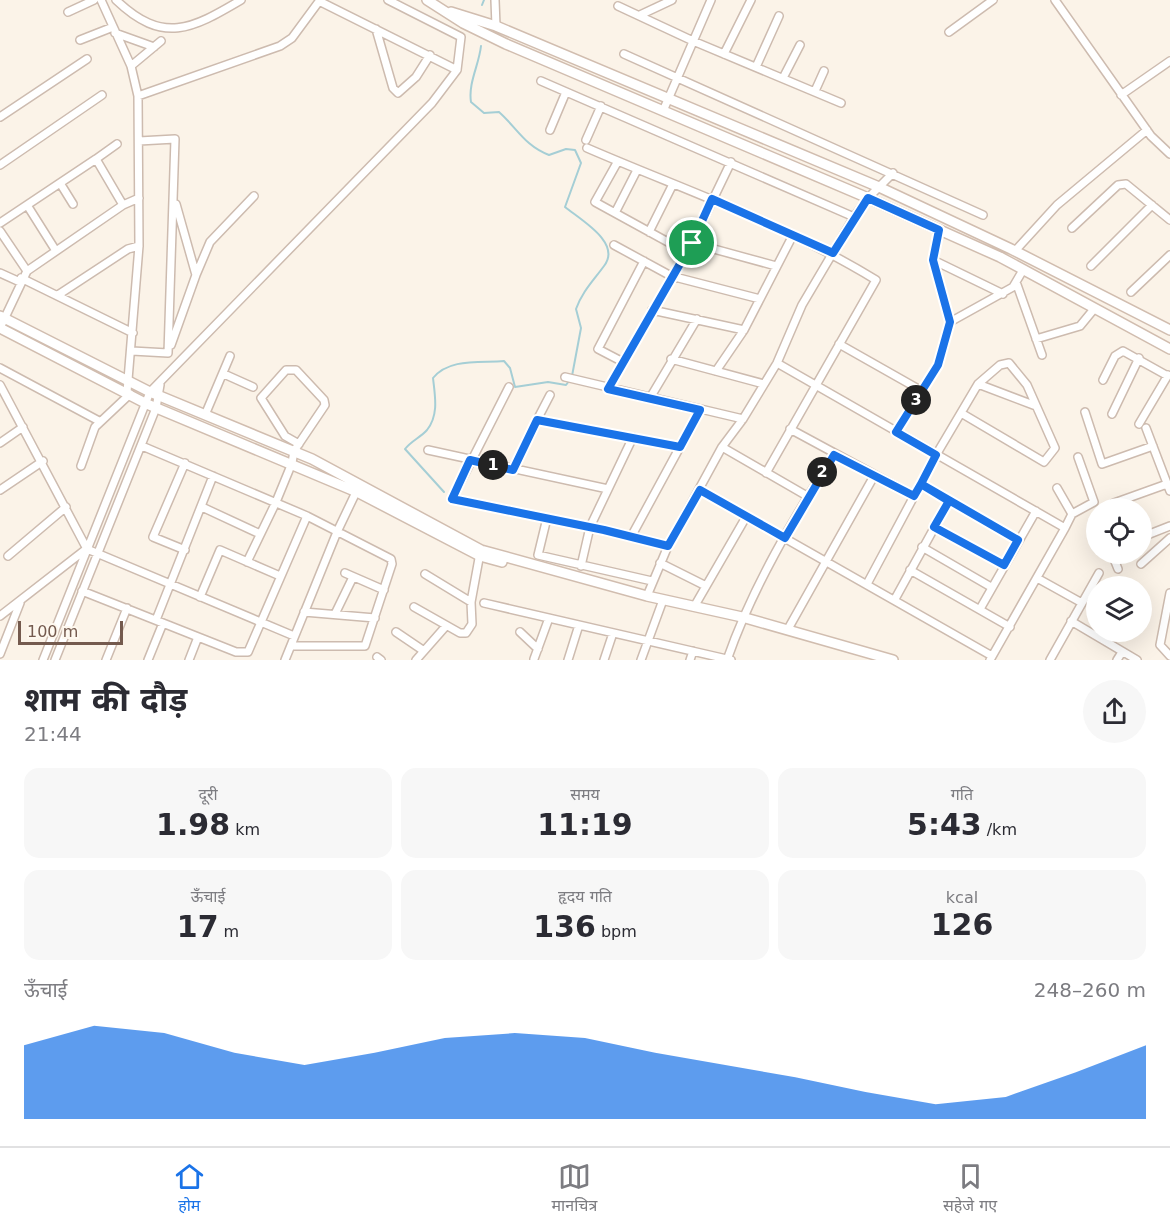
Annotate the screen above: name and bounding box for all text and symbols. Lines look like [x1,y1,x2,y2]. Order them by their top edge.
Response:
pin [666,217,717,268]
icon: arrive [675,226,708,259]
pin: 3 [901,385,931,415]
text: 3 [910,390,922,409]
pin: 1 [478,450,508,480]
text: 1 [487,455,499,474]
pin: 2 [807,457,837,487]
text: 2 [816,462,828,481]
map controls [1086,498,1152,642]
button: locate [1086,498,1152,564]
button: layers [1086,576,1152,642]
scale bar [18,618,123,646]
text: 100 m [27,622,78,641]
text: शाम की दौड़ [24,680,187,719]
button: share [1083,680,1146,743]
text: 21:44 [24,722,82,746]
text: दूरी [198,785,218,804]
text: समय [570,785,600,804]
text: गति [951,785,973,804]
text: 1.98 [156,807,230,842]
text: 11:19 [537,807,633,842]
text: 5:43 [907,807,982,842]
text: km [230,820,260,839]
text: /km [982,820,1017,839]
text: ऊँचाई [191,887,225,906]
text: हृदय गति [558,887,612,906]
text: kcal [946,888,978,907]
text: 126 [931,907,993,942]
text: 17 [177,909,219,944]
text: 136 [533,909,596,944]
text: m [219,922,239,941]
text: bpm [596,922,637,941]
text: ऊँचाई [24,978,67,1002]
text: 248–260 m [1034,978,1146,1002]
tab: होम [173,1160,206,1218]
tab: मानचित्र [552,1160,597,1218]
tab: सहेजे गए [943,1160,997,1218]

